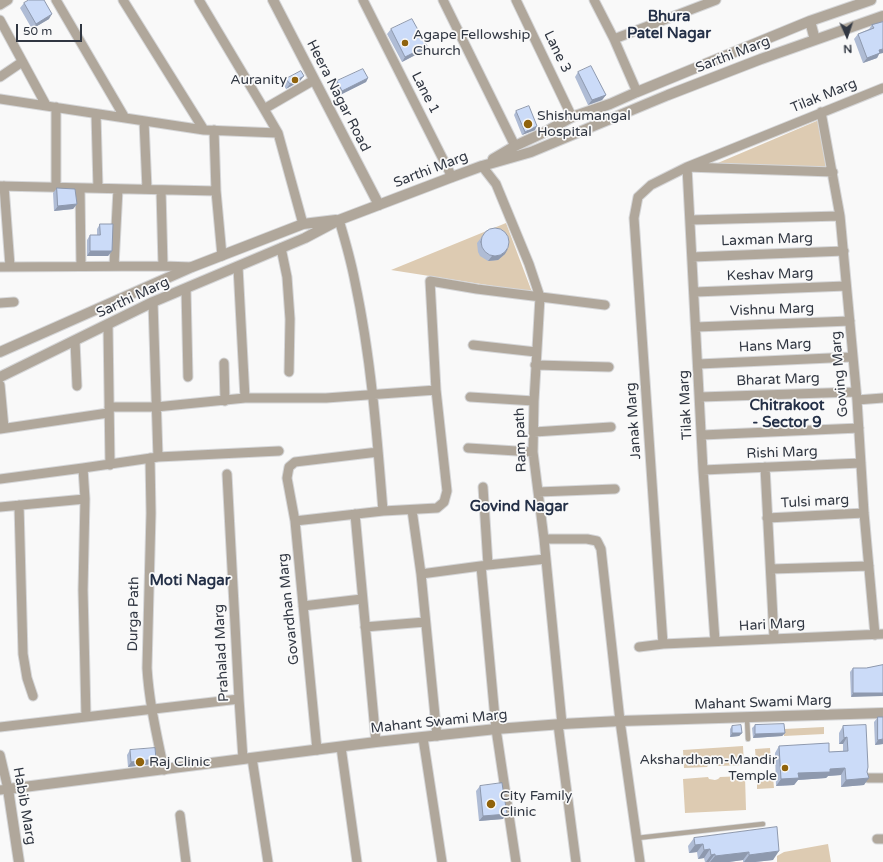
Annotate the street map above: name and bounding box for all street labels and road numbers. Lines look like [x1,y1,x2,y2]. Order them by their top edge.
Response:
street label: Lane 3 [540,28,574,76]
street label: Sarthi Marg [693,33,773,77]
street label: Heera Nagar Road [303,37,373,155]
street label: Lane 1 [407,69,443,117]
street label: Tilak Marg [788,75,860,117]
street label: Sarthi Marg [391,148,471,192]
street label: Laxman Marg [721,230,813,250]
street label: Keshav Marg [726,265,814,285]
street label: Sarthi Marg [94,274,172,322]
street label: Vishnu Marg [730,300,814,320]
street label: Goving Marg [828,330,852,418]
street label: Hans Marg [738,336,812,356]
street label: Tilak Marg [676,370,696,440]
street label: Bharat Marg [736,370,820,390]
street label: Janak Marg [623,382,645,460]
street label: Ram path [511,407,531,473]
street label: Rishi Marg [746,443,818,463]
street label: Tulsi marg [780,492,850,512]
street label: Govardhan Marg [275,552,303,666]
street label: Durga Path [125,576,143,652]
street label: Prahalad Marg [211,604,233,702]
street label: Hari Marg [738,615,806,635]
street label: Mahant Swami Marg [694,692,832,714]
street label: Mahant Swami Marg [370,706,508,738]
street label: Habib Marg [9,766,39,846]

